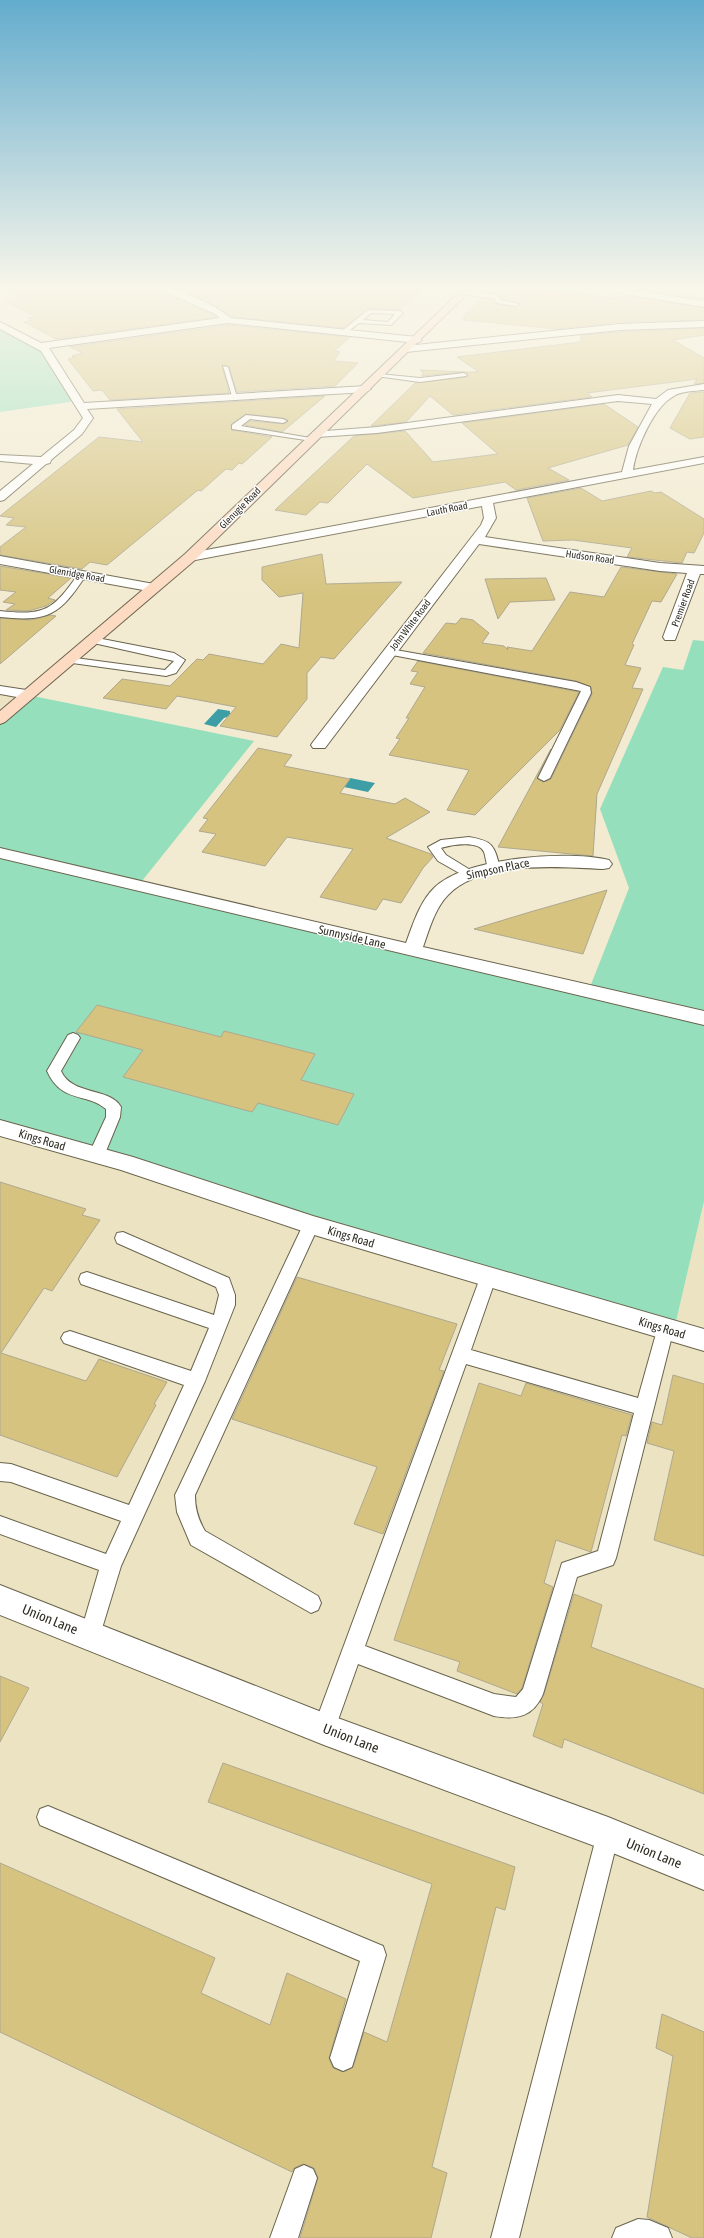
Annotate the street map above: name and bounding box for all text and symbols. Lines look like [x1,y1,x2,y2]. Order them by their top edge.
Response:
street label: Glenugie Road [217,485,263,531]
street label: Lauth Road [426,500,469,518]
street label: Hudson Road [565,548,615,566]
street label: Glenridge Road [48,564,106,584]
street label: Premier Road [669,577,697,628]
street label: John White Road [387,597,433,653]
street label: Simpson Place [465,855,531,883]
street label: Sunnyside Lane [317,922,387,952]
street label: Kings Road [17,1126,67,1154]
street label: Kings Road [326,1223,376,1251]
street label: Kings Road [637,1314,687,1342]
street label: Union Lane [20,1601,80,1637]
street label: Union Lane [321,1720,381,1756]
street label: Union Lane [624,1835,684,1871]

